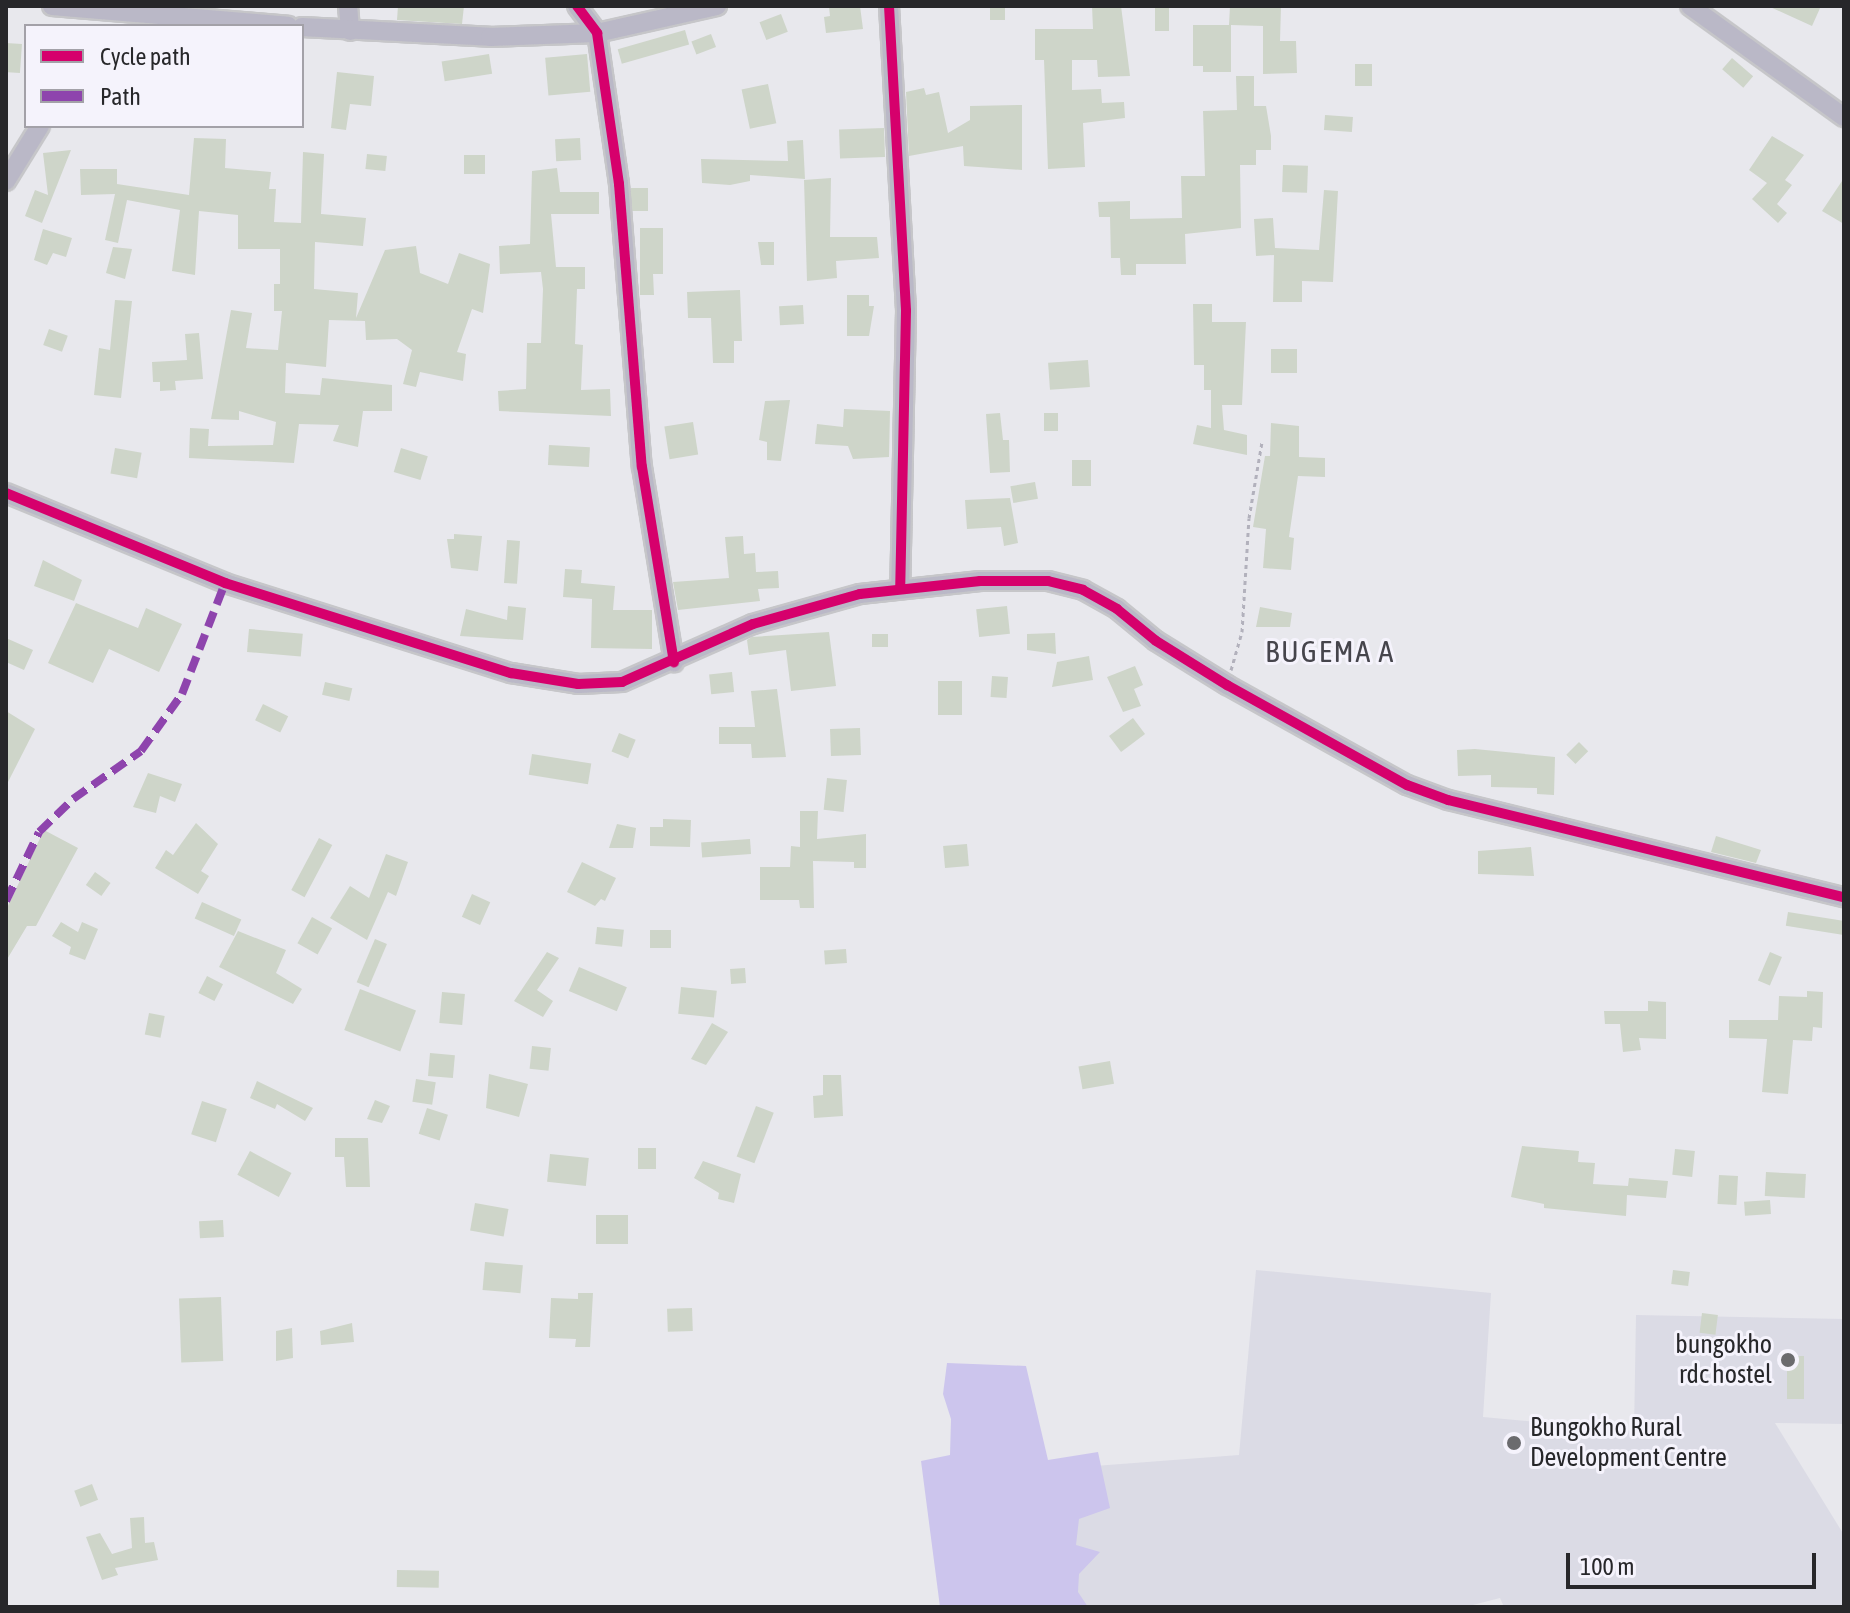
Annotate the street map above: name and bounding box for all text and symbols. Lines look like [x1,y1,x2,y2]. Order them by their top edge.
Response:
legend [24,24,304,128]
text: Cycle path [100,43,191,70]
text: Path [100,83,141,110]
district label: BUGEMA A [1265,633,1395,669]
place label: bungokho rdc hostel [1675,1329,1772,1390]
marker: bungokho rdc hostel [1779,1351,1797,1369]
place label: Bungokho Rural Development Centre [1530,1412,1727,1474]
marker: Bungokho Rural Development Centre [1505,1434,1523,1452]
scale bar [1570,1537,1820,1587]
text: 100 m [1580,1553,1634,1580]

